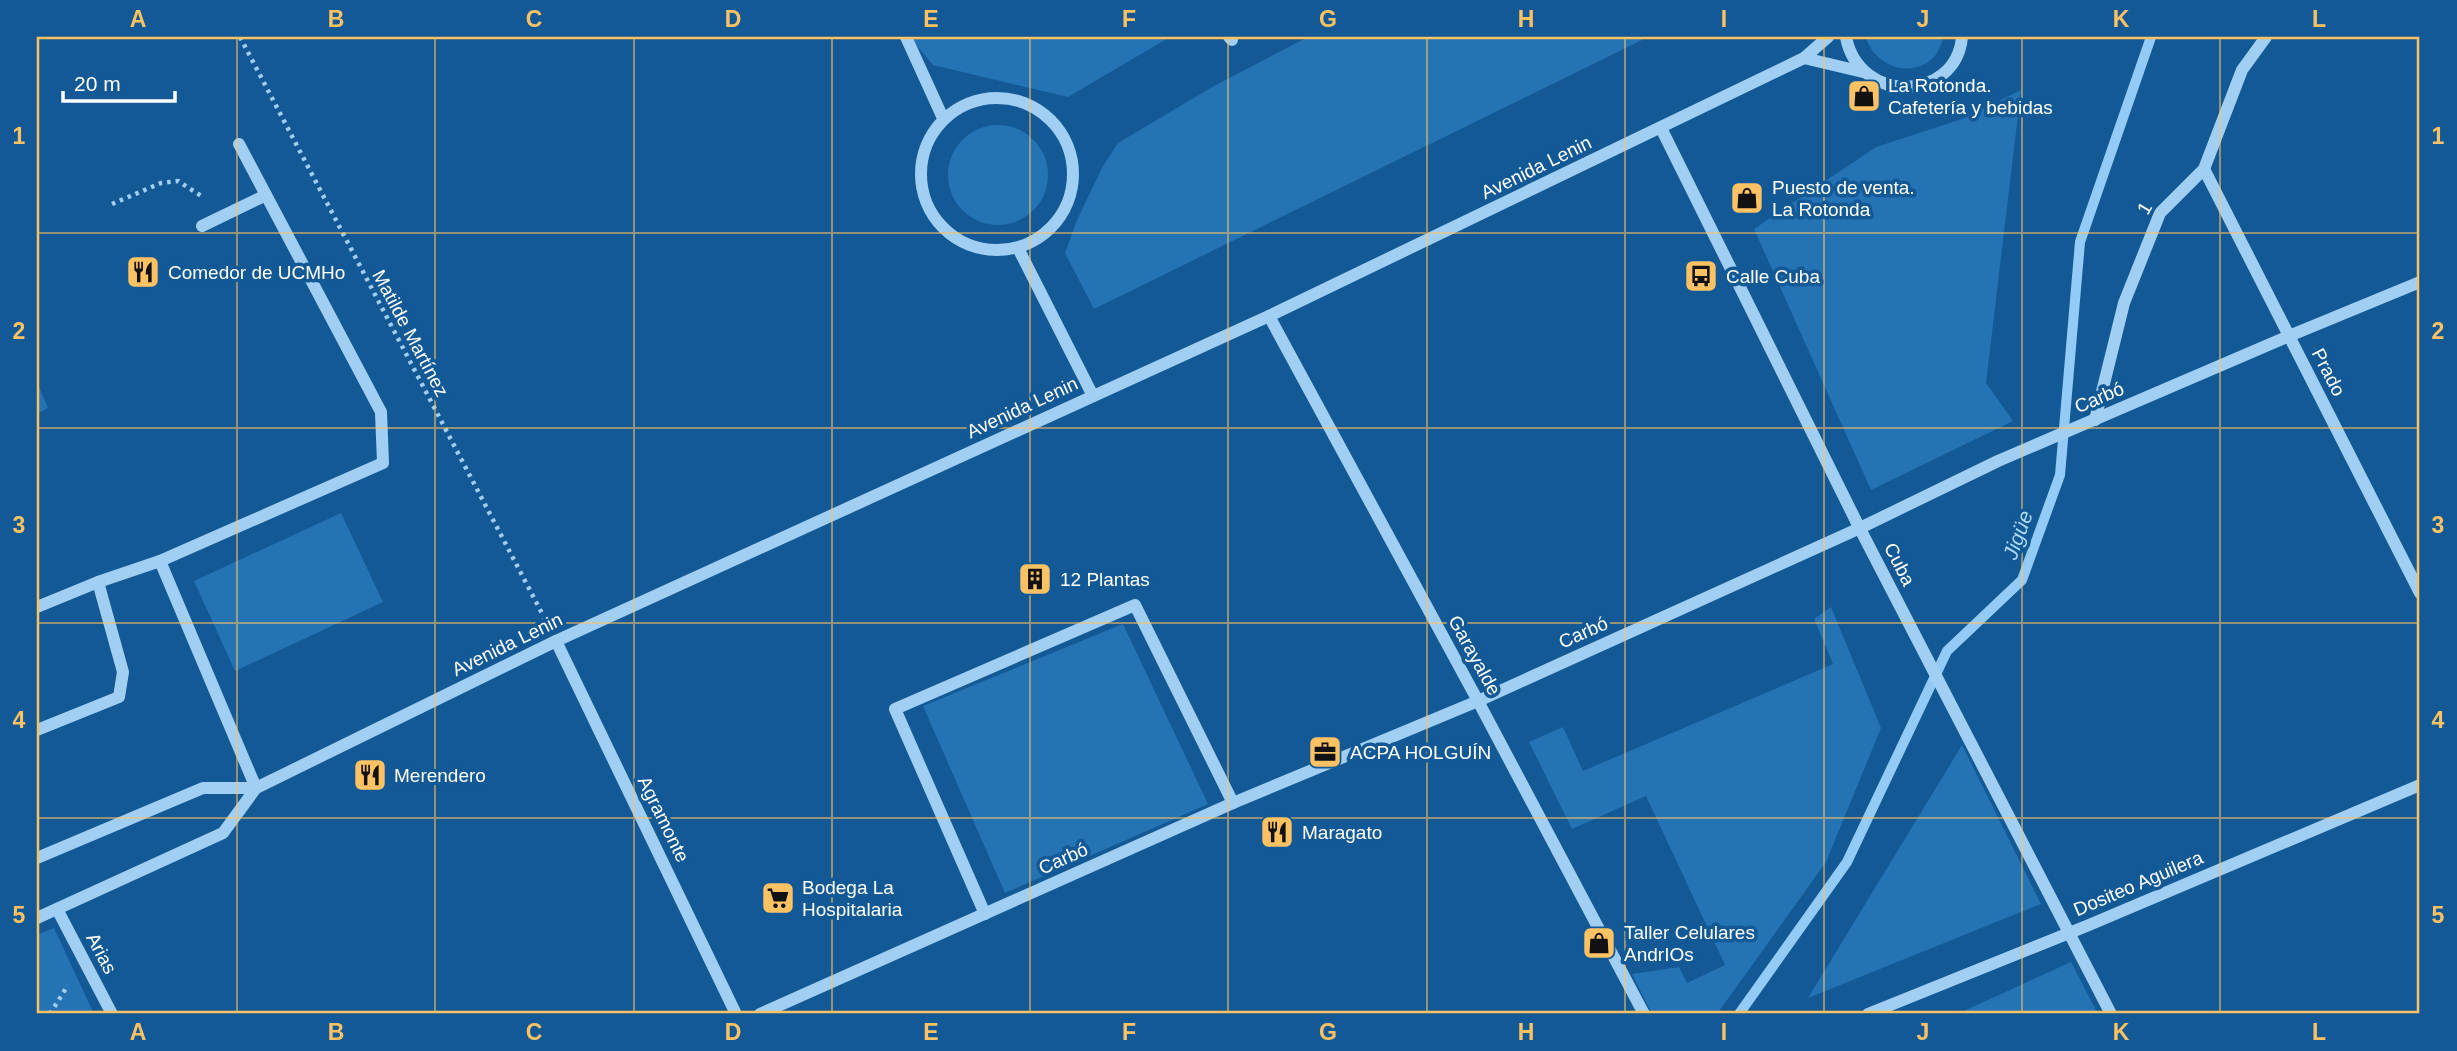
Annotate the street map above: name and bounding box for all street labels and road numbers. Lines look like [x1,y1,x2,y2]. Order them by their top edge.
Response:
street label: Avenida Lenin [1478,132,1595,203]
street label: 1 [2133,198,2156,218]
street label: Matilde Martínez [368,266,453,400]
street label: Prado [2308,345,2349,400]
street label: Avenida Lenin [963,373,1081,442]
street label: Carbó [2071,378,2127,417]
street label: Cuba [1880,539,1919,590]
street label: Avenida Lenin [449,609,566,680]
street label: Garayalde [1444,612,1505,699]
street label: Carbó [1555,612,1611,653]
street label: Agramonte [634,773,693,866]
street label: Carbó [1035,838,1091,879]
street label: Dositeo Aguilera [2070,847,2206,920]
street label: Arias [82,929,121,977]

